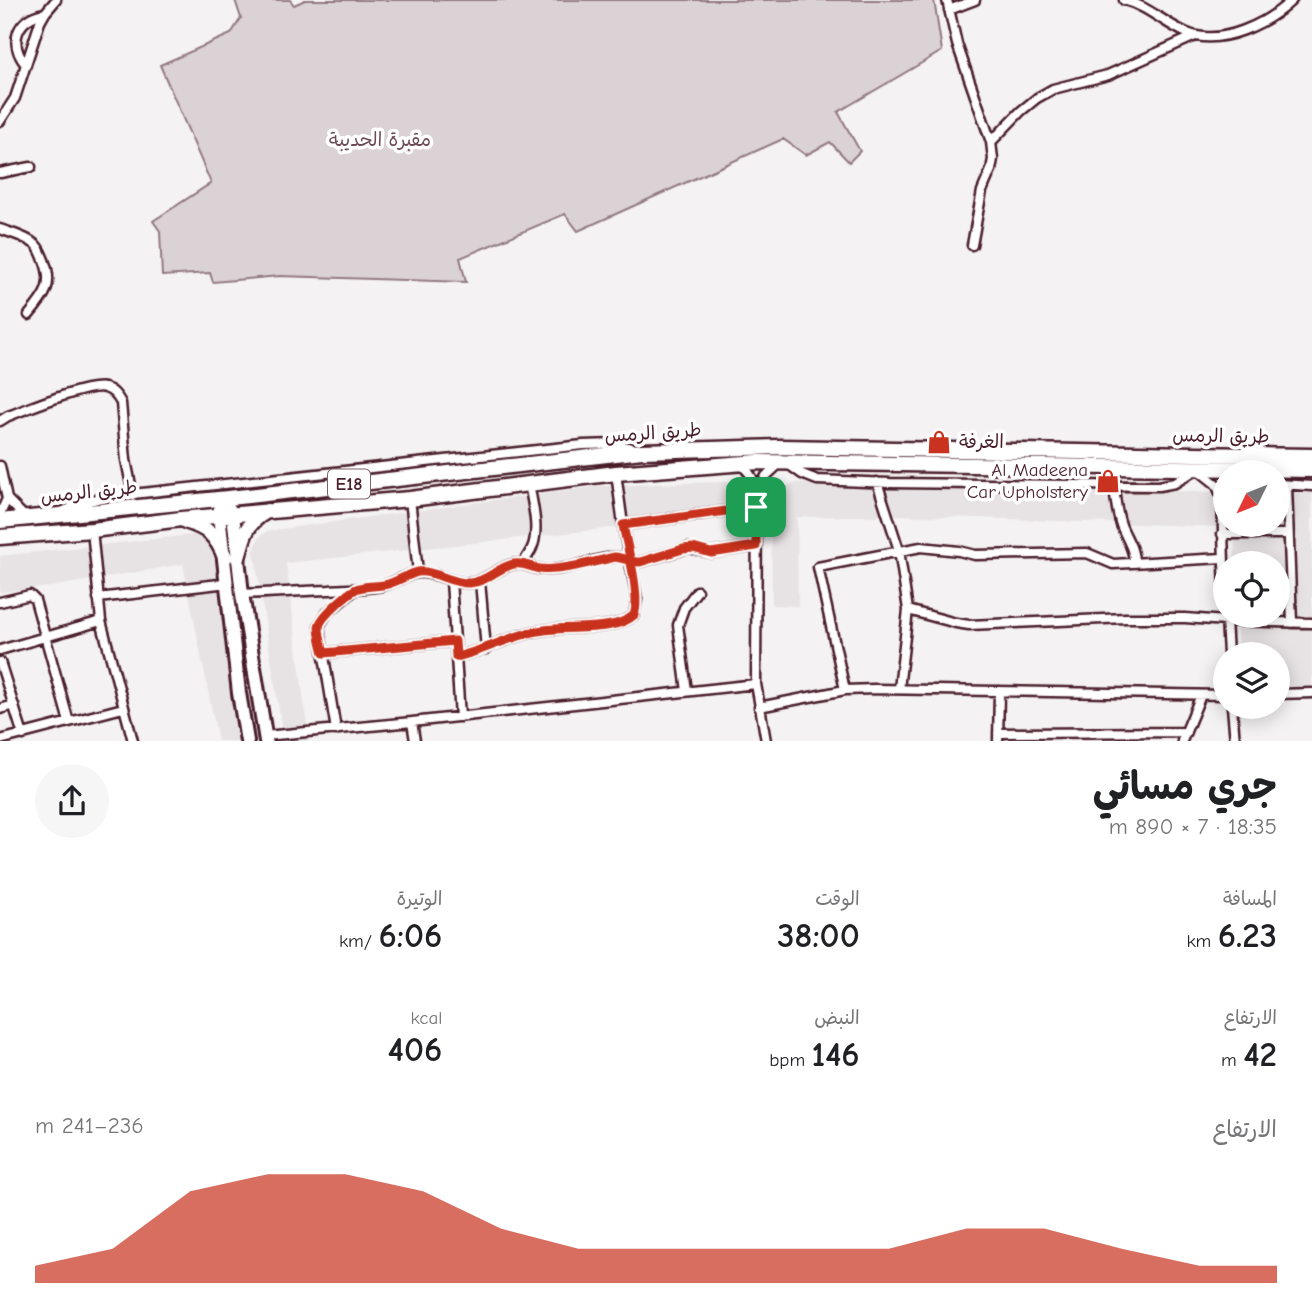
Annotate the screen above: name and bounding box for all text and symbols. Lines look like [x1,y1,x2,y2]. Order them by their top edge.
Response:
park label: مقبرة الحديبة [329,129,431,151]
street label: طريق الرمس [604,419,702,447]
street label: طريق الرمس [1172,424,1270,448]
shop icon: الغرفة [925,428,953,456]
place label: الغرفة [959,431,1004,453]
place label: Al Madeena Car Upholstery [967,459,1088,503]
north arrow [1213,460,1290,537]
map controls [1213,460,1290,719]
shop icon: Al Madeena Car Upholstery [1094,467,1122,495]
road number: E18 [328,470,370,498]
street label: طريق الرمس [40,476,138,508]
pin [726,477,786,537]
icon: arrive [737,488,775,526]
button: locate [1213,551,1290,628]
button: layers [1213,642,1290,719]
button: share [35,764,109,838]
text: جري مسائي [1093,765,1277,809]
text: 18:35 · 7 × 890 m [1109,813,1277,840]
text: الوتيرة [396,888,442,910]
text: الوقت [815,888,860,910]
text: المسافة [1223,888,1277,910]
text: 6:06 [378,915,442,956]
text: 38:00 [777,915,860,956]
text: 6.23 [1218,915,1277,956]
text: /km [339,930,378,952]
text: km [1186,930,1218,952]
text: kcal [410,1007,442,1029]
text: النبض [814,1007,860,1029]
text: الارتفاع [1224,1007,1277,1029]
text: 406 [388,1029,442,1070]
text: 146 [812,1034,860,1075]
text: 42 [1243,1034,1277,1075]
text: bpm [769,1049,812,1071]
text: m [1221,1049,1243,1071]
text: 236–241 m [35,1112,144,1139]
text: الارتفاع [1213,1116,1277,1143]

